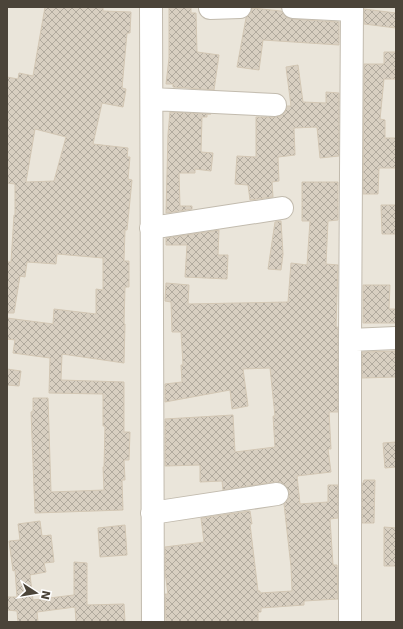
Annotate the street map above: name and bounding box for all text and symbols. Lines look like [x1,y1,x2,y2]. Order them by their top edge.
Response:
north arrow [16,573,56,613]
text: N [38,589,53,601]

